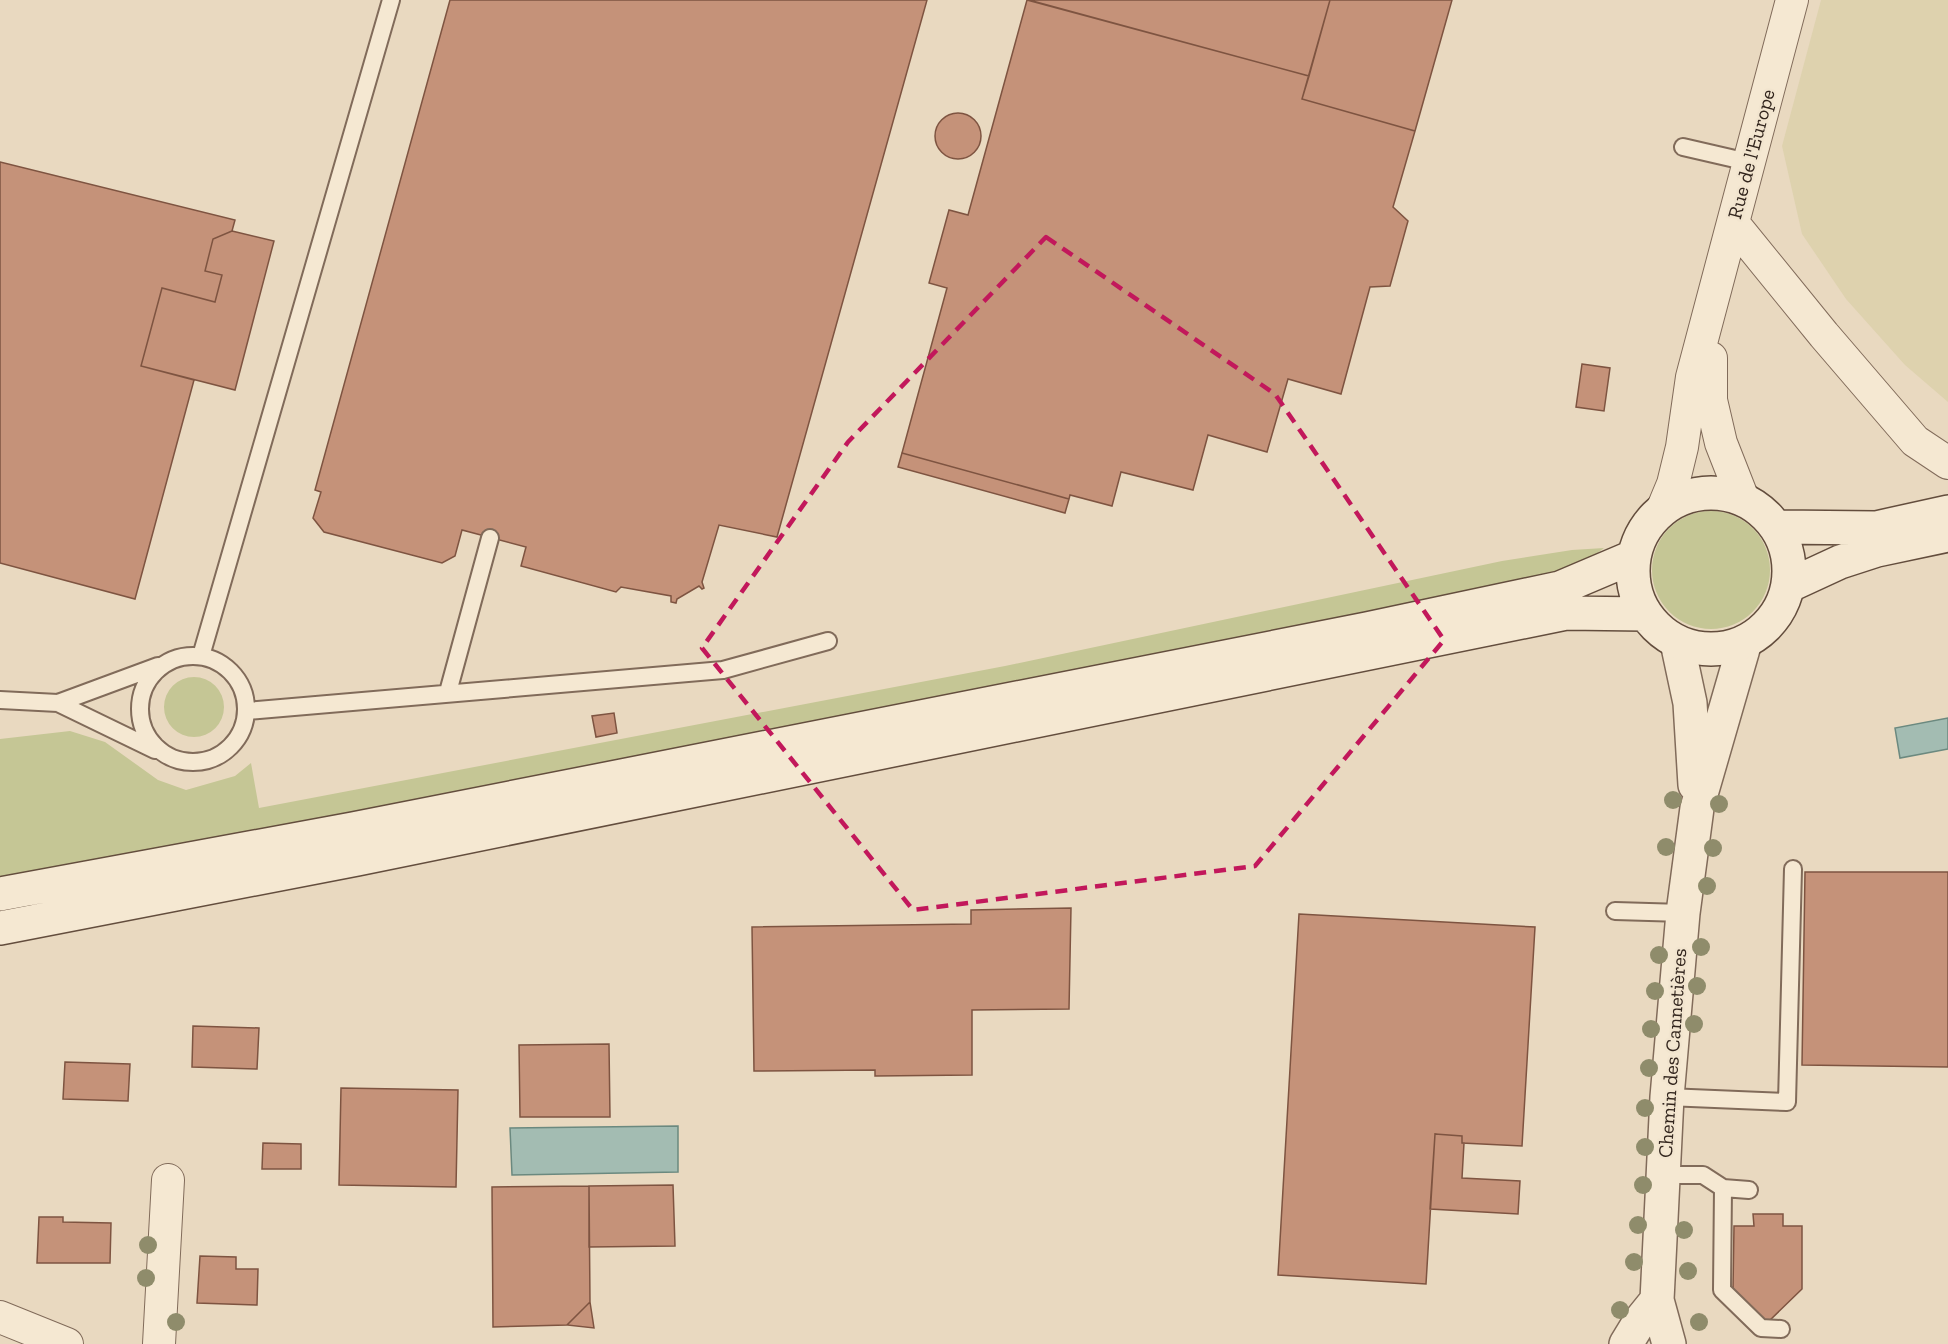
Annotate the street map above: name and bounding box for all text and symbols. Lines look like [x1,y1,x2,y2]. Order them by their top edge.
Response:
street label: Rue de l'Europe [1722,86,1780,222]
street label: Chemin des Cannetières [1653,947,1691,1159]

